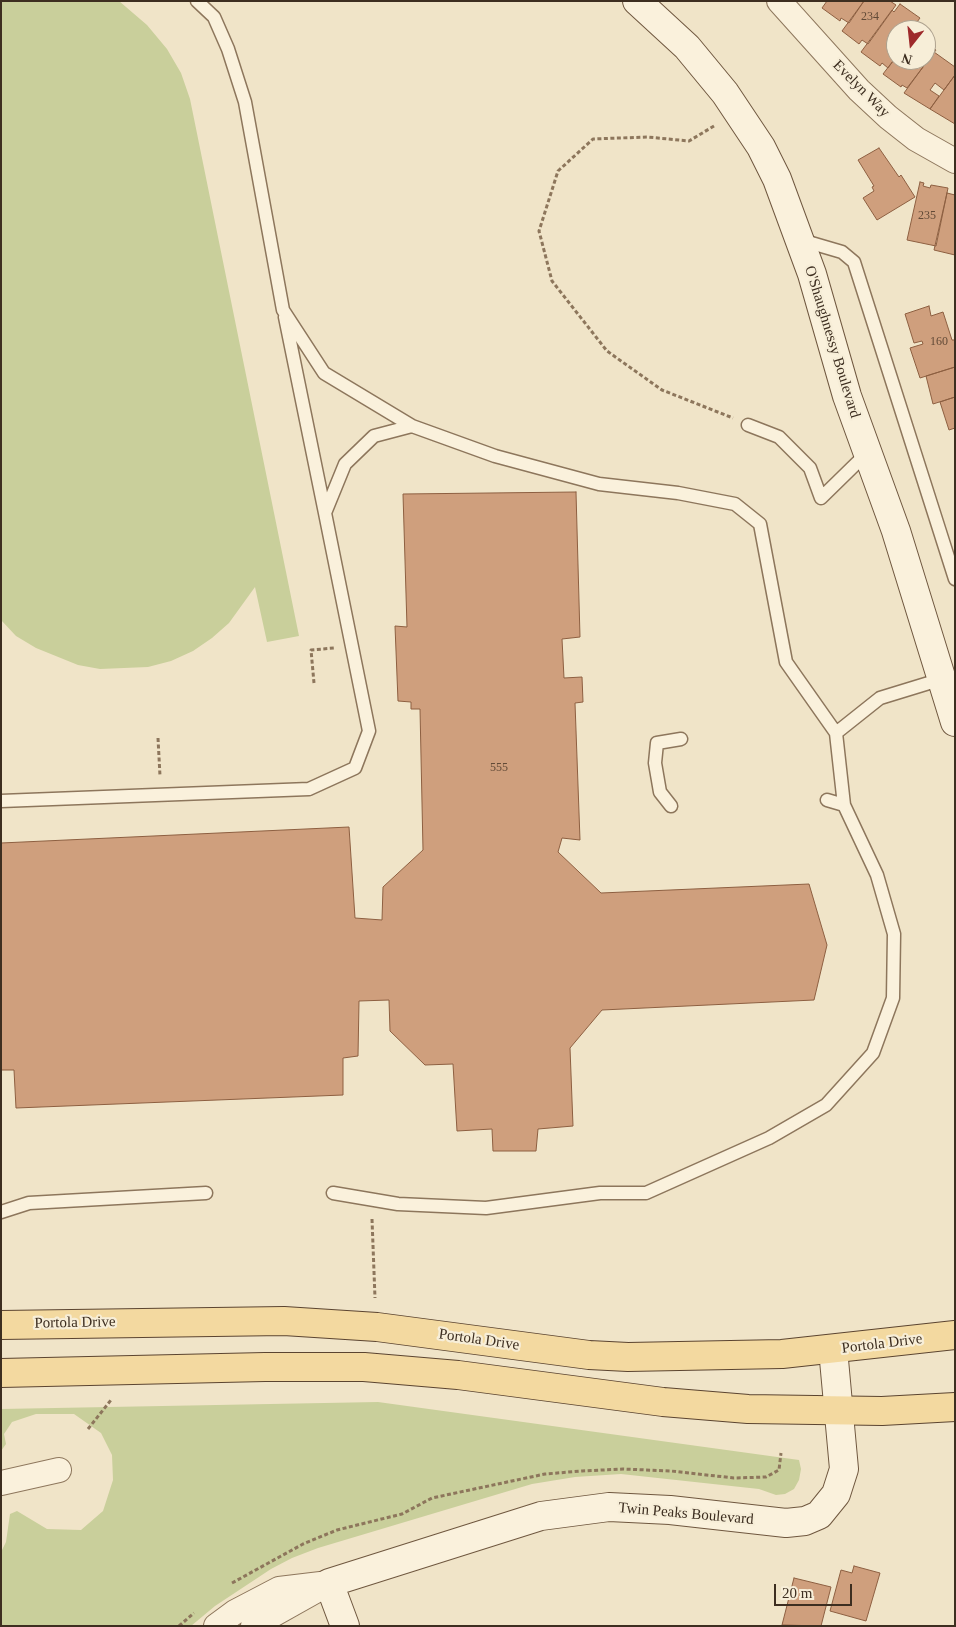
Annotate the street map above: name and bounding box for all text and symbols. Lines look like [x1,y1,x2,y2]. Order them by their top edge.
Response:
house number: 234 [861,10,879,24]
north arrow [886,20,936,70]
text: N [900,50,914,68]
street label: Evelyn Way [829,57,893,121]
house number: 235 [918,209,936,223]
street label: O'Shaughnessy Boulevard [800,264,864,420]
house number: 160 [930,335,948,349]
house number: 555 [490,761,508,775]
street label: Portola Drive [34,1313,116,1333]
street label: Portola Drive [438,1325,520,1355]
street label: Portola Drive [841,1330,923,1358]
street label: Twin Peaks Boulevard [618,1499,754,1529]
scale bar [776,1574,854,1606]
text: 20 m [782,1585,812,1601]

